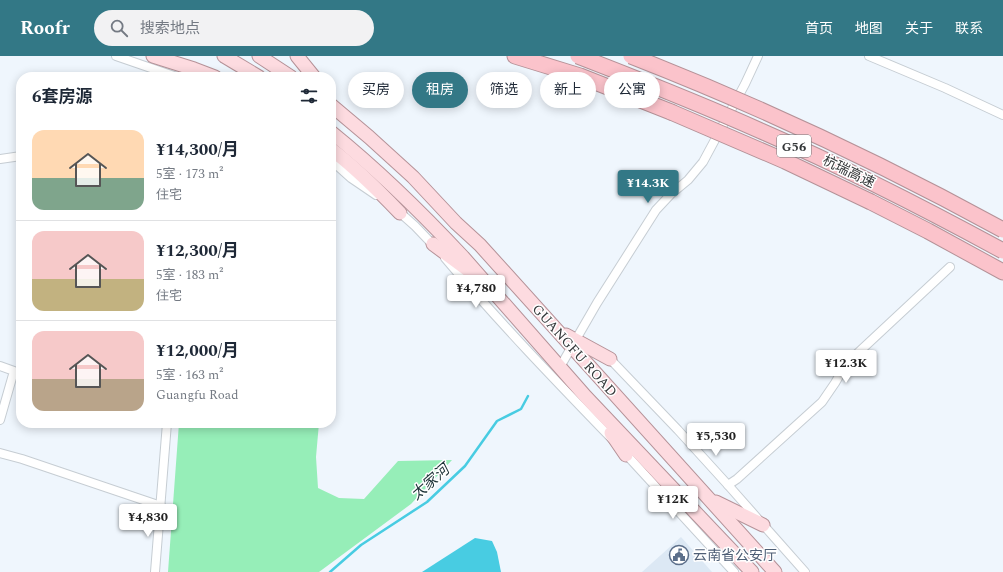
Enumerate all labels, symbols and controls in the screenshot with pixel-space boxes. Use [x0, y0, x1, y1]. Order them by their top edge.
search box [94, 10, 374, 46]
text: Roofr [20, 14, 70, 43]
icon: search [108, 17, 130, 39]
text: 搜索地点 [140, 17, 200, 40]
text: 首页 [805, 18, 833, 39]
text: 地图 [855, 18, 883, 39]
text: 关于 [905, 18, 933, 39]
text: 联系 [955, 18, 983, 39]
chip: 买房 [348, 72, 404, 108]
chip: 租房 [412, 72, 468, 108]
chip: 筛选 [476, 72, 532, 108]
chip: 新上 [540, 72, 596, 108]
chip: 公寓 [604, 72, 660, 108]
text: 6套房源 [32, 84, 93, 110]
icon: filters [298, 85, 320, 107]
road number: G56 [777, 135, 811, 157]
text: ¥14,300/月 [156, 137, 239, 163]
icon: home [64, 146, 112, 194]
street label: 杭瑞高速 [819, 150, 879, 193]
text: 5室 · 173 m² [156, 164, 223, 184]
pin: ¥14.3K [615, 170, 681, 204]
text: ¥14.3K [627, 173, 669, 193]
text: 住宅 [156, 185, 182, 205]
text: ¥12,300/月 [156, 238, 239, 264]
icon: home [64, 247, 112, 295]
text: 5室 · 183 m² [156, 265, 223, 285]
pin: ¥4,780 [443, 275, 509, 309]
text: ¥4,780 [456, 278, 496, 298]
text: 住宅 [156, 286, 182, 306]
street label: GUANGFU ROAD [527, 299, 622, 401]
text: ¥12,000/月 [156, 338, 239, 364]
icon: home [64, 347, 112, 395]
pin: ¥12.3K [813, 350, 879, 384]
text: ¥12.3K [825, 353, 867, 373]
text: 5室 · 163 m² [156, 365, 223, 385]
text: Guangfu Road [156, 385, 238, 405]
pin: ¥5,530 [683, 423, 749, 457]
text: ¥5,530 [696, 426, 736, 446]
water label: 太家河 [406, 457, 457, 506]
pin: ¥12K [649, 486, 697, 520]
text: ¥12K [657, 489, 689, 509]
pin: ¥4,830 [115, 504, 181, 538]
text: ¥4,830 [128, 507, 168, 527]
public building icon: 云南省公安厅 [668, 544, 690, 566]
place label: 云南省公安厅 [693, 545, 777, 566]

